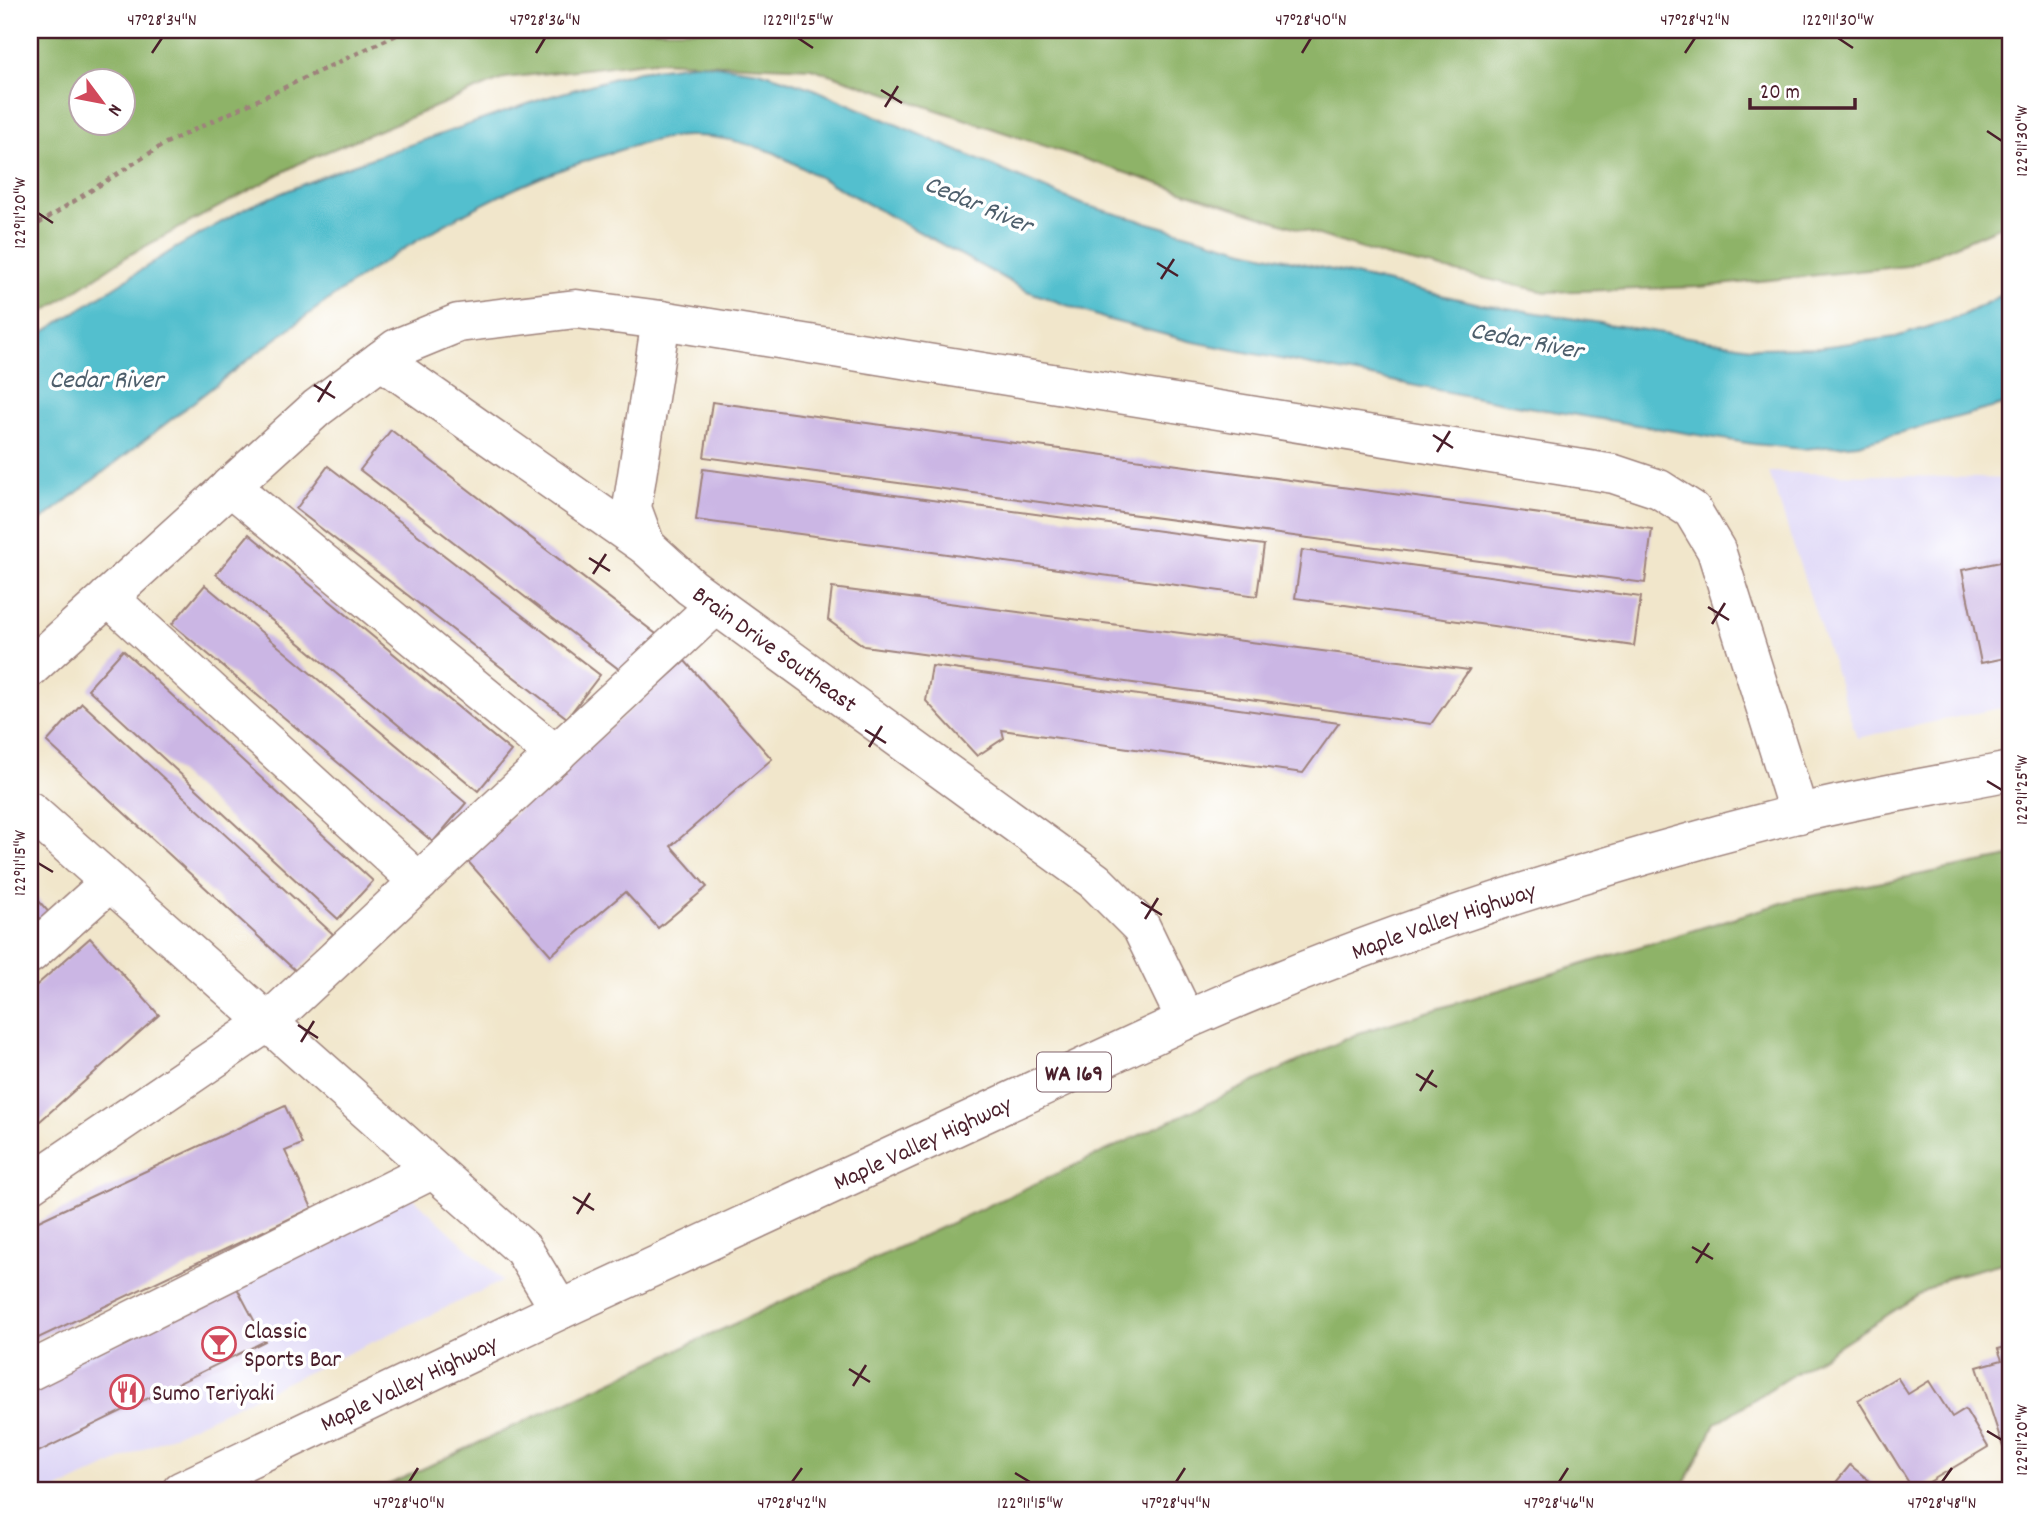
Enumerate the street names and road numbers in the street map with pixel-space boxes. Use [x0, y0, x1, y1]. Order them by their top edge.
street label: Brain Drive Southeast [684, 579, 863, 723]
street label: Maple Valley Highway [1347, 875, 1542, 971]
road number: WA 169 [1037, 1052, 1111, 1092]
street label: Maple Valley Highway [829, 1088, 1019, 1201]
street label: Maple Valley Highway [315, 1328, 505, 1442]

